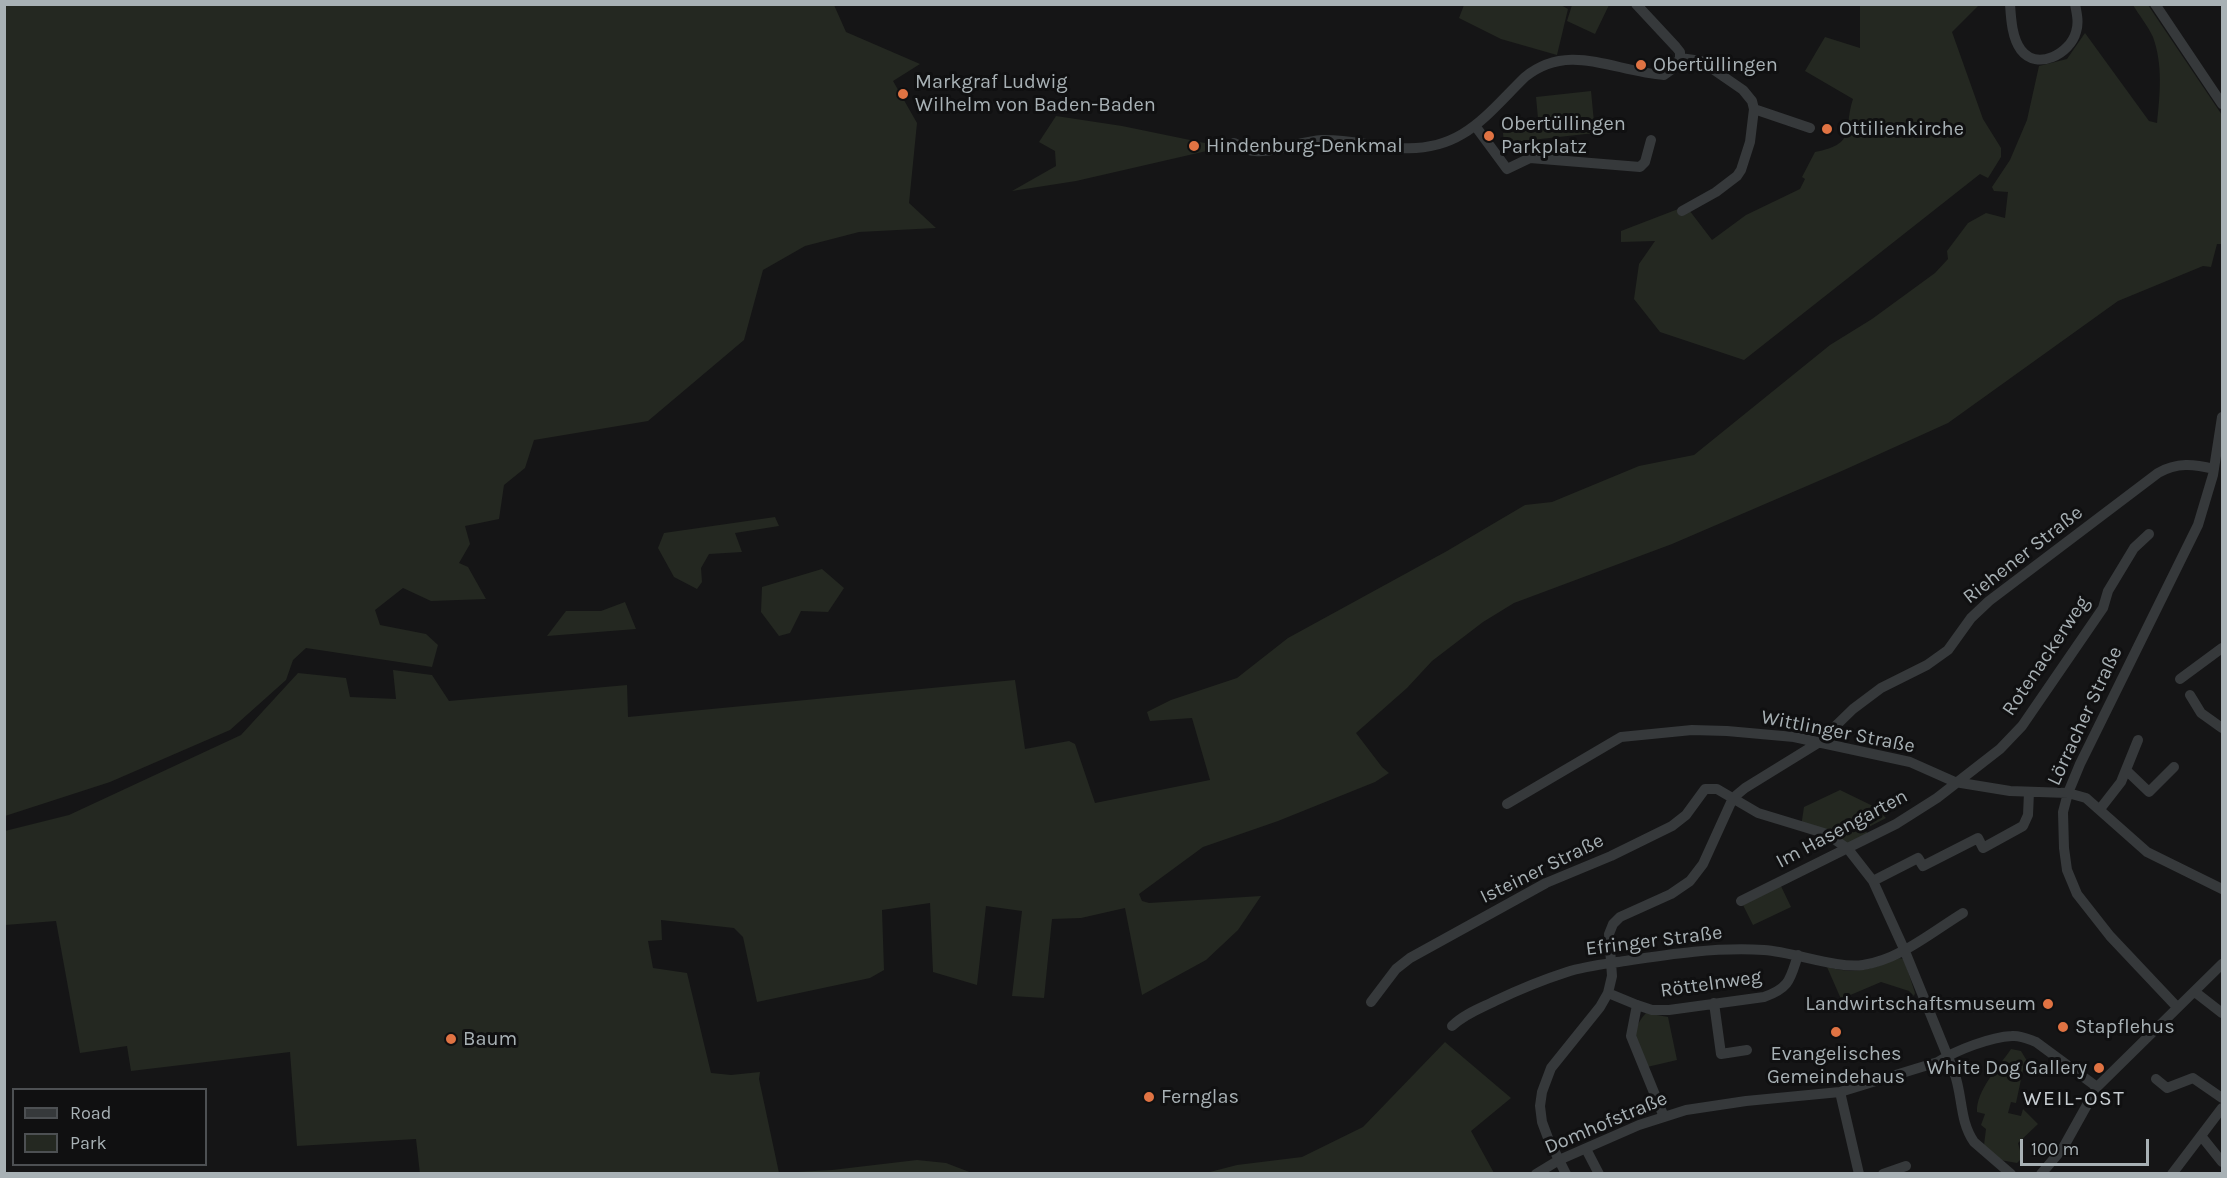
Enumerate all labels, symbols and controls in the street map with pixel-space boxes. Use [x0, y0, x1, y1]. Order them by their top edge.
place label: Obertüllingen [1653, 53, 1778, 77]
marker: Obertüllingen [1634, 58, 1648, 72]
place label: Markgraf Ludwig Wilhelm von Baden-Baden [915, 70, 1156, 117]
marker: Markgraf Ludwig Wilhelm von Baden-Baden [896, 87, 910, 101]
place label: Obertüllingen Parkplatz [1501, 112, 1626, 159]
place label: Ottilienkirche [1839, 117, 1964, 141]
marker: Ottilienkirche [1820, 122, 1834, 136]
marker: Obertüllingen Parkplatz [1482, 129, 1496, 143]
place label: Hindenburg-Denkmal [1206, 134, 1403, 158]
marker: Hindenburg-Denkmal [1187, 139, 1201, 153]
street label: Riehener Straße [1958, 501, 2088, 609]
street label: Rotenackerweg [1997, 592, 2095, 720]
street label: Lörracher Straße [2042, 643, 2128, 789]
street label: Wittlinger Straße [1759, 705, 1917, 759]
street label: Im Hasengarten [1772, 784, 1912, 874]
street label: Isteiner Straße [1476, 829, 1608, 909]
street label: Efringer Straße [1584, 921, 1724, 961]
street label: Röttelnweg [1659, 965, 1763, 1003]
place label: Landwirtschaftsmuseum [1805, 992, 2036, 1016]
marker: Landwirtschaftsmuseum [2041, 997, 2055, 1011]
place label: Stapflehus [2075, 1015, 2175, 1039]
marker: Stapflehus [2056, 1020, 2070, 1034]
marker: Evangelisches Gemeindehaus [1829, 1025, 1843, 1039]
place label: Baum [463, 1027, 517, 1051]
marker: Baum [444, 1032, 458, 1046]
place label: Evangelisches Gemeindehaus [1767, 1042, 1905, 1089]
place label: White Dog Gallery [1926, 1056, 2087, 1080]
marker: White Dog Gallery [2092, 1061, 2106, 1075]
place label: Fernglas [1161, 1085, 1239, 1109]
street label: Domhofstraße [1541, 1086, 1671, 1160]
district label: WEIL-OST [2023, 1086, 2125, 1112]
legend [12, 1088, 207, 1166]
marker: Fernglas [1142, 1090, 1156, 1104]
text: Road [70, 1102, 111, 1124]
scale bar [2023, 1127, 2152, 1165]
text: Park [70, 1132, 107, 1154]
text: 100 m [2031, 1138, 2079, 1160]

